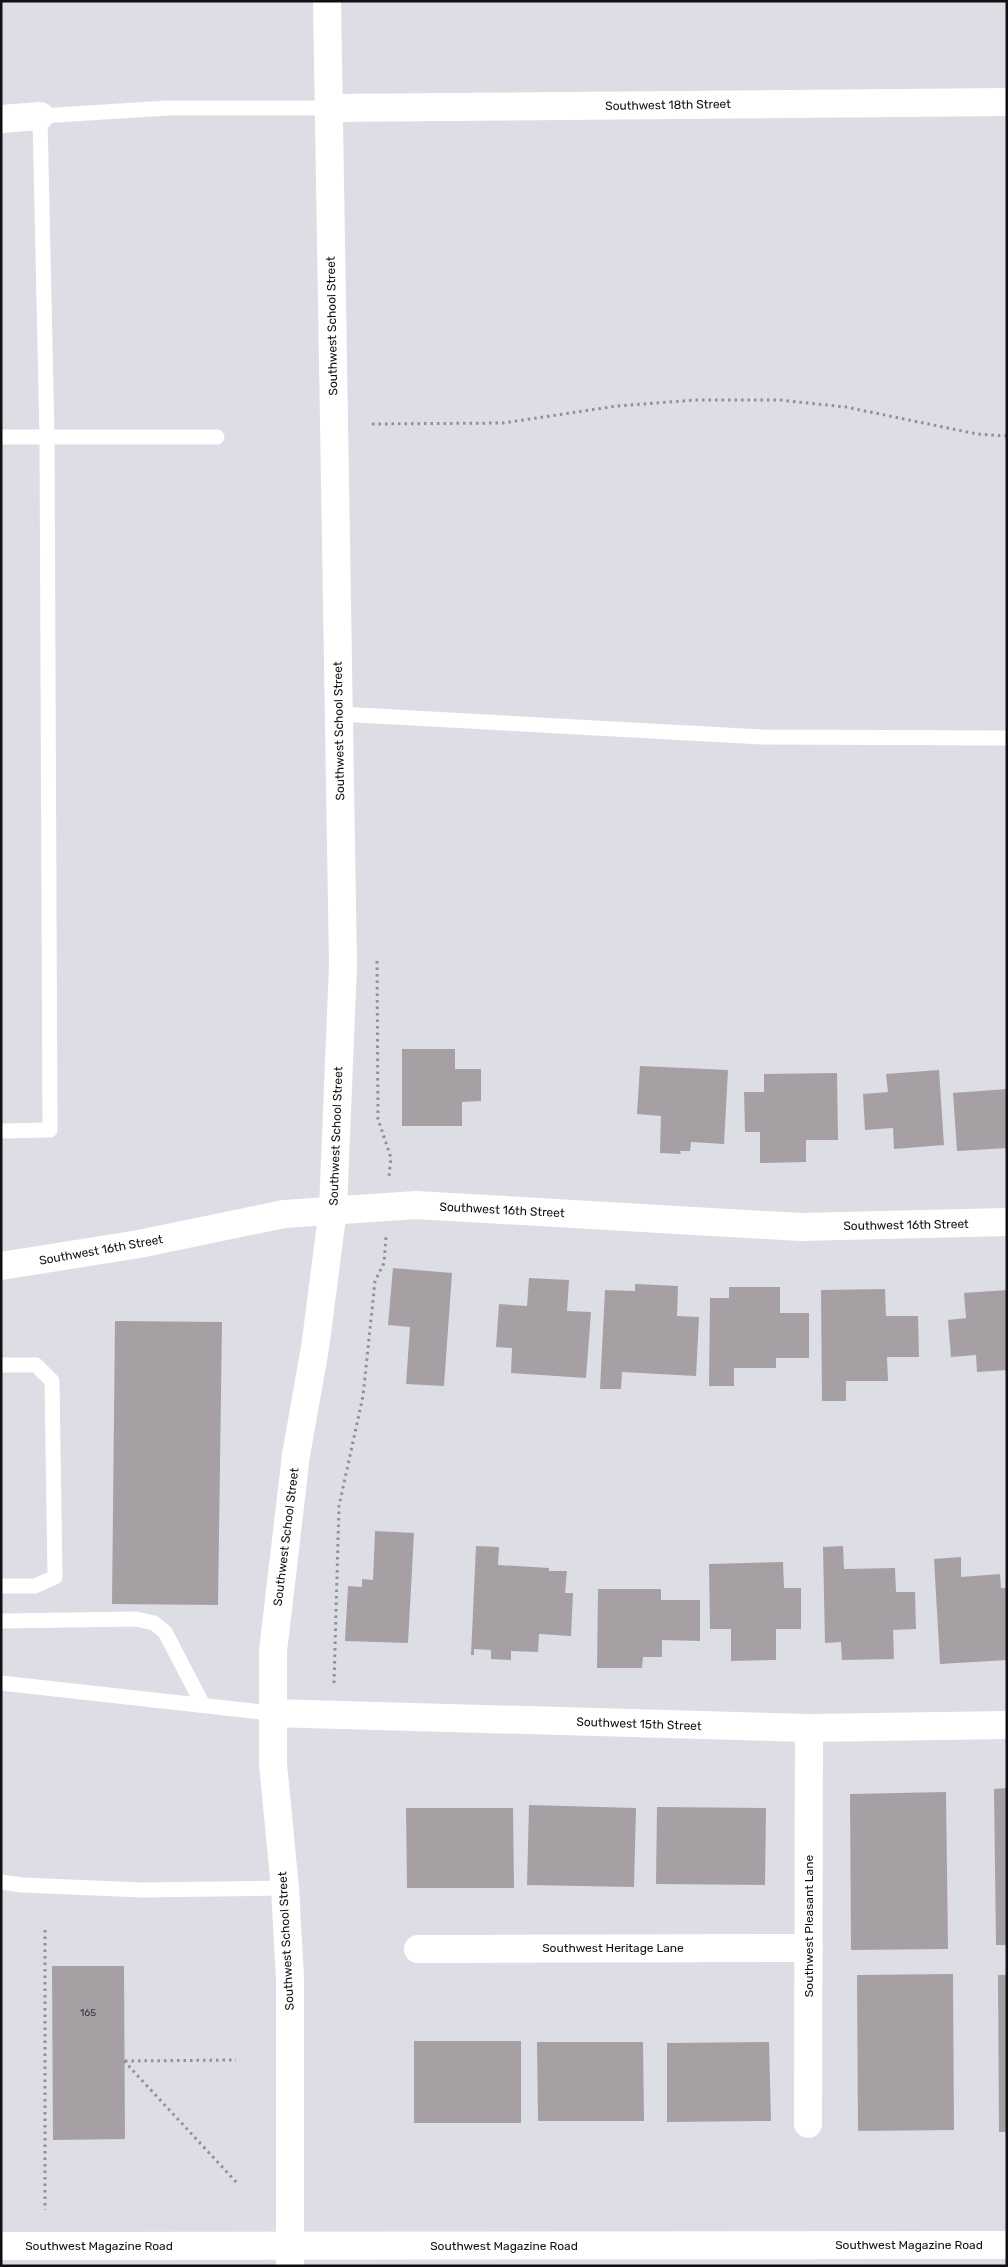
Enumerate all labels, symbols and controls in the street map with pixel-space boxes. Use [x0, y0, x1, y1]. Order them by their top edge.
street label: Southwest 18th Street [605, 97, 731, 113]
street label: Southwest School Street [324, 256, 340, 396]
street label: Southwest School Street [331, 661, 347, 801]
street label: Southwest School Street [327, 1066, 345, 1206]
street label: Southwest 16th Street [439, 1200, 565, 1220]
street label: Southwest 16th Street [843, 1217, 969, 1233]
street label: Southwest 16th Street [38, 1232, 164, 1268]
street label: Southwest School Street [271, 1467, 301, 1607]
street label: Southwest 15th Street [576, 1715, 702, 1733]
street label: Southwest Pleasant Lane [802, 1855, 816, 1997]
street label: Southwest School Street [275, 1871, 297, 2011]
street label: Southwest Heritage Lane [542, 1941, 684, 1955]
house number: 165 [80, 2007, 96, 2019]
street label: Southwest Magazine Road [835, 2238, 983, 2252]
street label: Southwest Magazine Road [25, 2239, 173, 2253]
street label: Southwest Magazine Road [430, 2239, 578, 2253]

